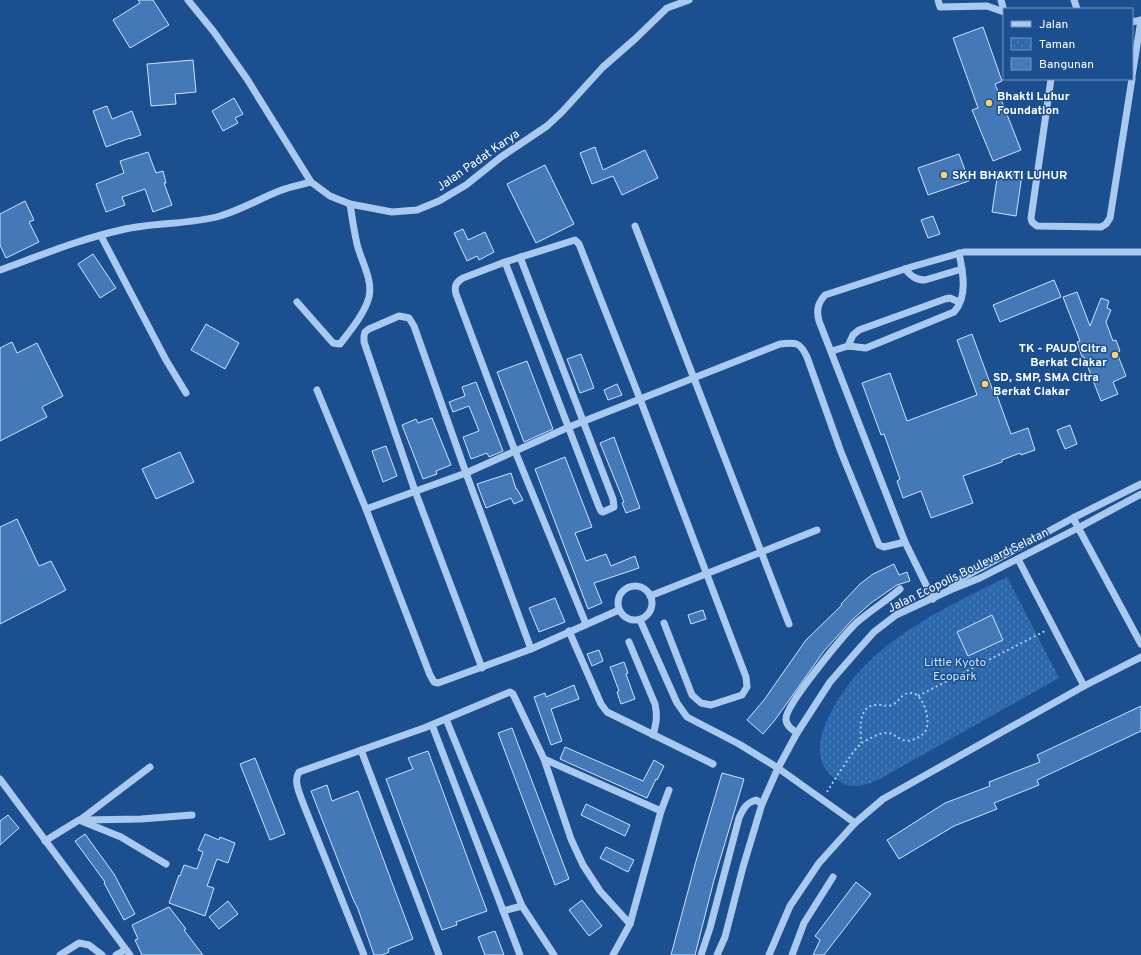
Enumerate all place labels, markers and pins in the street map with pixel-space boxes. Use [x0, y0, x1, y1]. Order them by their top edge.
place label: Bhakti Luhur Foundation [997, 89, 1070, 119]
marker: Bhakti Luhur Foundation [984, 98, 994, 108]
place label: SKH BHAKTI LUHUR [952, 168, 1067, 184]
marker: SKH BHAKTI LUHUR [939, 170, 949, 180]
place label: TK - PAUD Citra Berkat Ciakar [1019, 341, 1107, 371]
marker: TK - PAUD Citra Berkat Ciakar [1110, 350, 1120, 360]
place label: SD, SMP, SMA Citra Berkat Ciakar [993, 370, 1099, 400]
marker: SD, SMP, SMA Citra Berkat Ciakar [980, 379, 990, 389]

